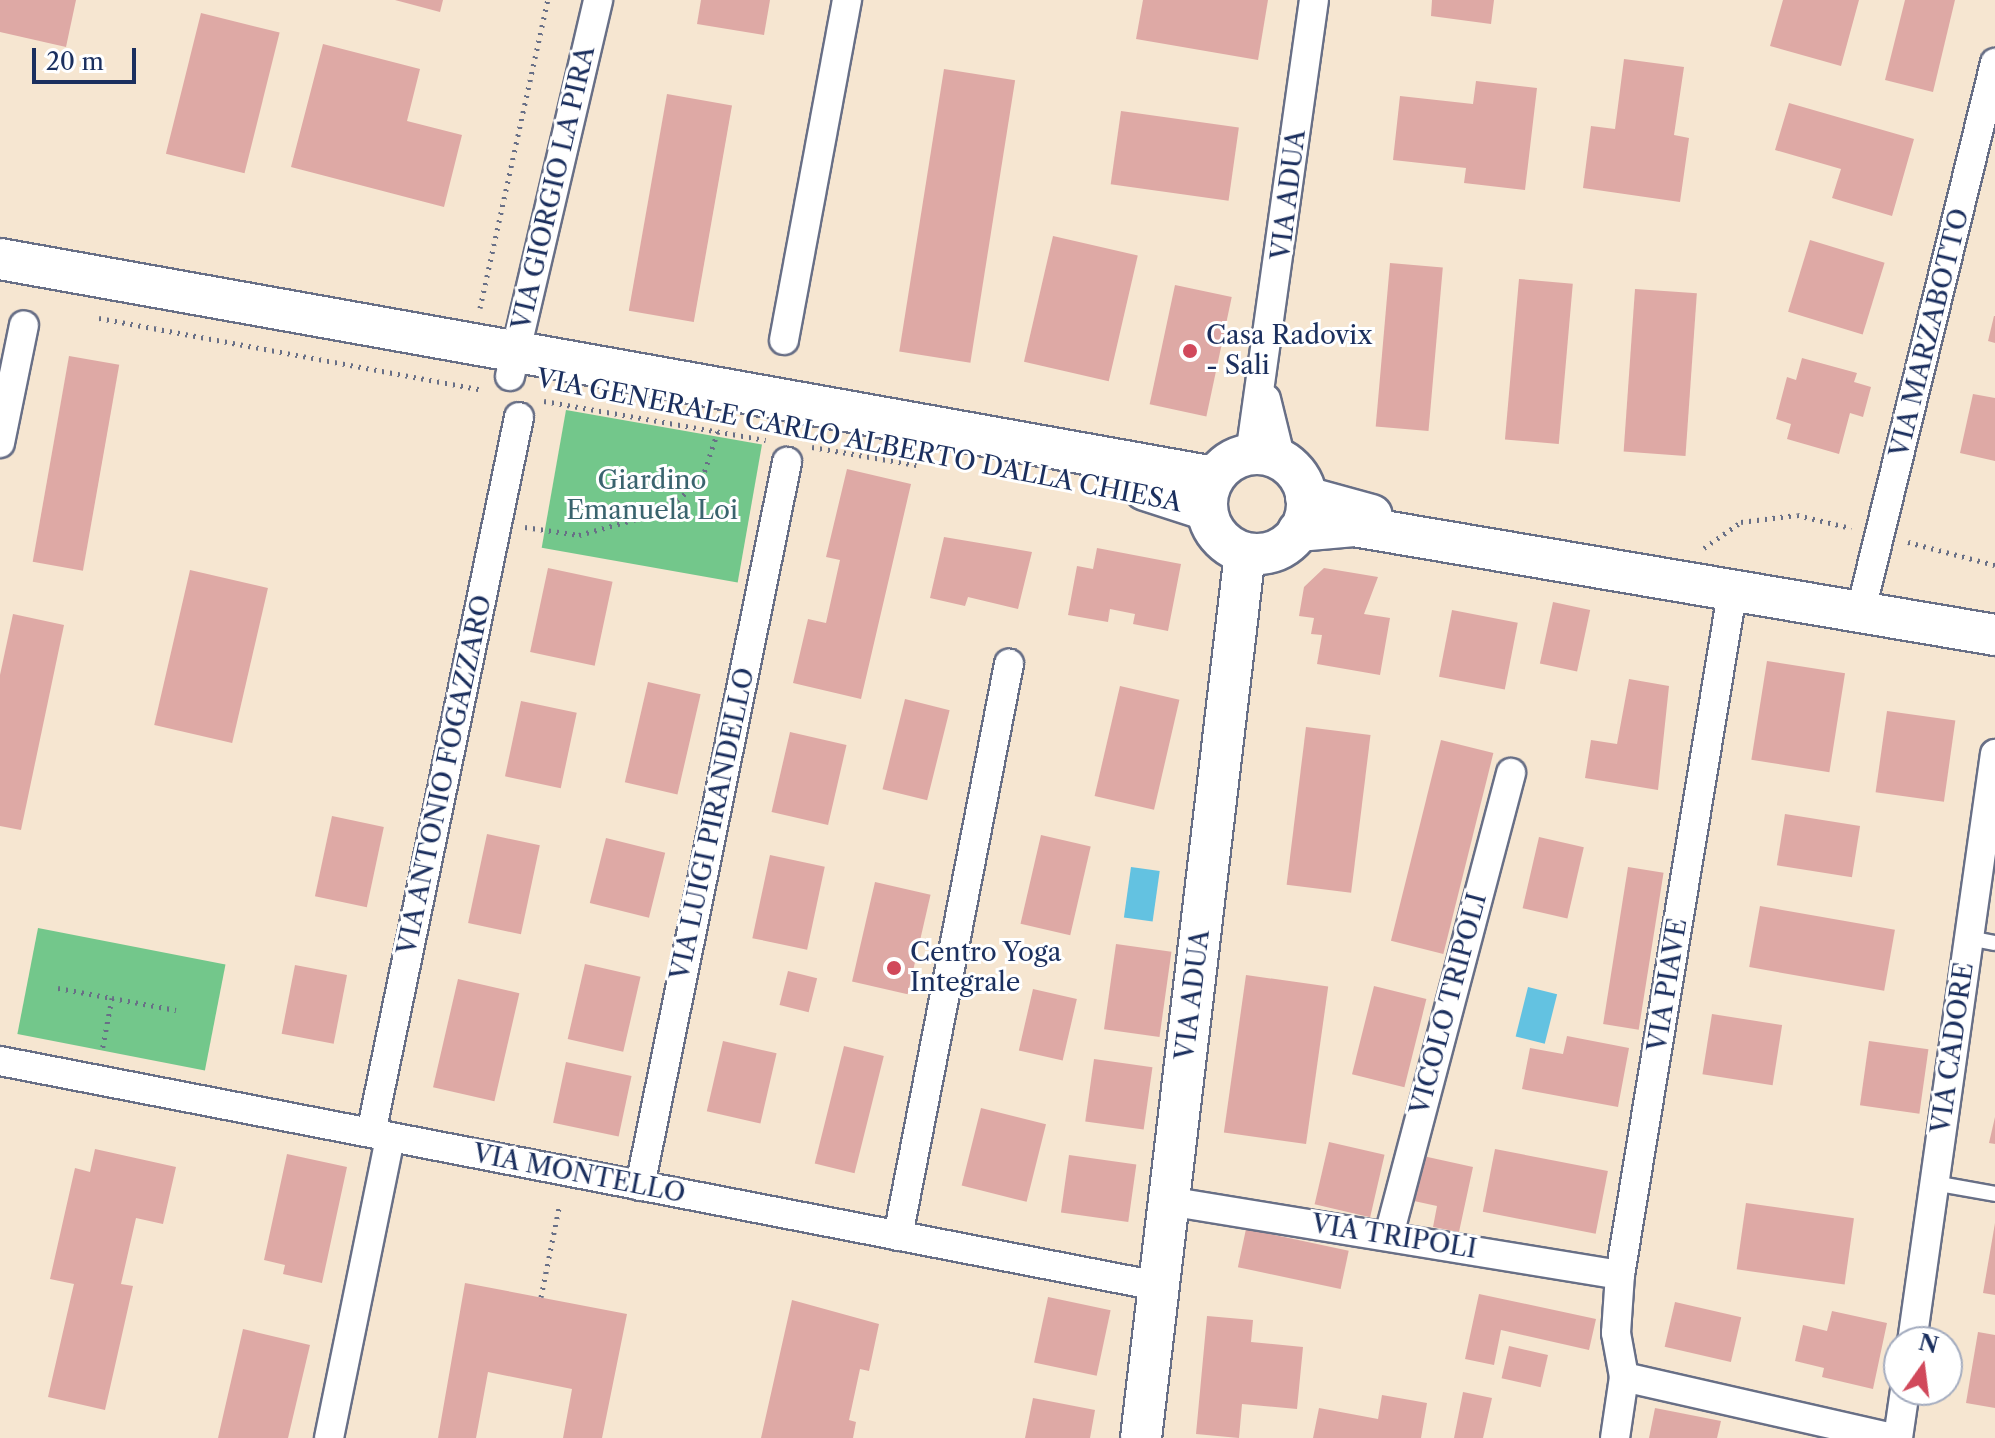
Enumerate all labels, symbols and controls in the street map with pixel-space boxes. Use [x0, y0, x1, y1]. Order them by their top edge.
scale bar [36, 32, 140, 82]
street label: VIA GIORGIO LA PIRA [506, 42, 602, 334]
text: 20 m [46, 47, 104, 76]
street label: VIA ADUA [1265, 127, 1313, 263]
street label: VIA MARZABOTTO [1884, 205, 1976, 461]
place label: Casa Radovix - Sali [1206, 320, 1373, 382]
marker: Casa Radovix - Sali [1181, 342, 1199, 360]
street label: VIA GENERALE CARLO ALBERTO DALLA CHIESA [532, 363, 1186, 519]
park label: Giardino Emanuela Loi [566, 465, 738, 526]
street label: VIA ANTONIO FOGAZZARO [391, 591, 499, 959]
street label: VIA LUIGI PIRANDELLO [665, 664, 761, 984]
street label: VICOLO TRIPOLI [1404, 889, 1494, 1119]
street label: VIA PIAVE [1642, 916, 1694, 1054]
street label: VIA ADUA [1169, 927, 1217, 1063]
place label: Centro Yoga Integrale [910, 937, 1062, 998]
marker: Centro Yoga Integrale [885, 959, 903, 977]
street label: VIA CADORE [1925, 960, 1981, 1136]
street label: VIA MONTELLO [470, 1138, 688, 1210]
street label: VIA TRIPOLI [1308, 1208, 1480, 1266]
north arrow [1883, 1326, 1963, 1406]
text: N [1916, 1329, 1941, 1360]

